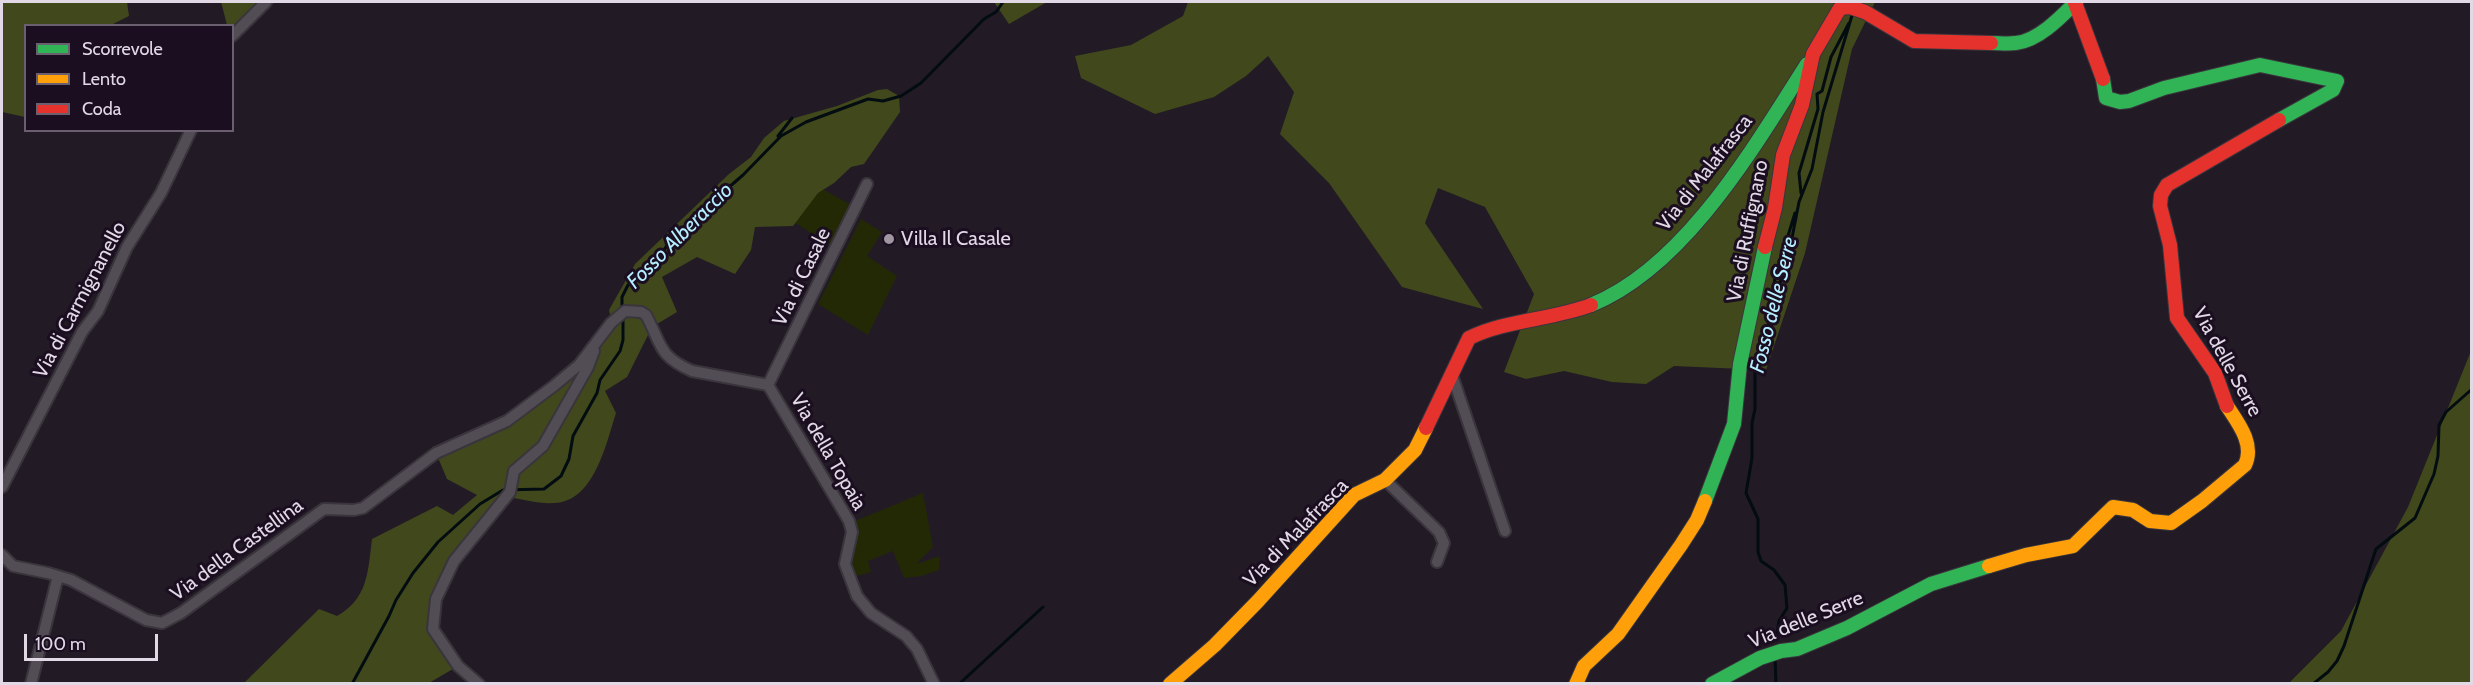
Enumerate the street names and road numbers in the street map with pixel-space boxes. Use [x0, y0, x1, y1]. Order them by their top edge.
street label: Via di Malafrasca [1652, 110, 1758, 236]
street label: Via di Ruffignano [1722, 158, 1774, 304]
street label: Via di Carmignanello [29, 218, 131, 382]
street label: Via di Casale [768, 224, 836, 330]
street label: Via delle Serre [2187, 303, 2267, 421]
street label: Via della Topaia [785, 389, 871, 515]
street label: Via di Malafrasca [1239, 474, 1353, 592]
street label: Via della Castellina [166, 494, 308, 606]
street label: Via delle Serre [1745, 586, 1867, 654]

